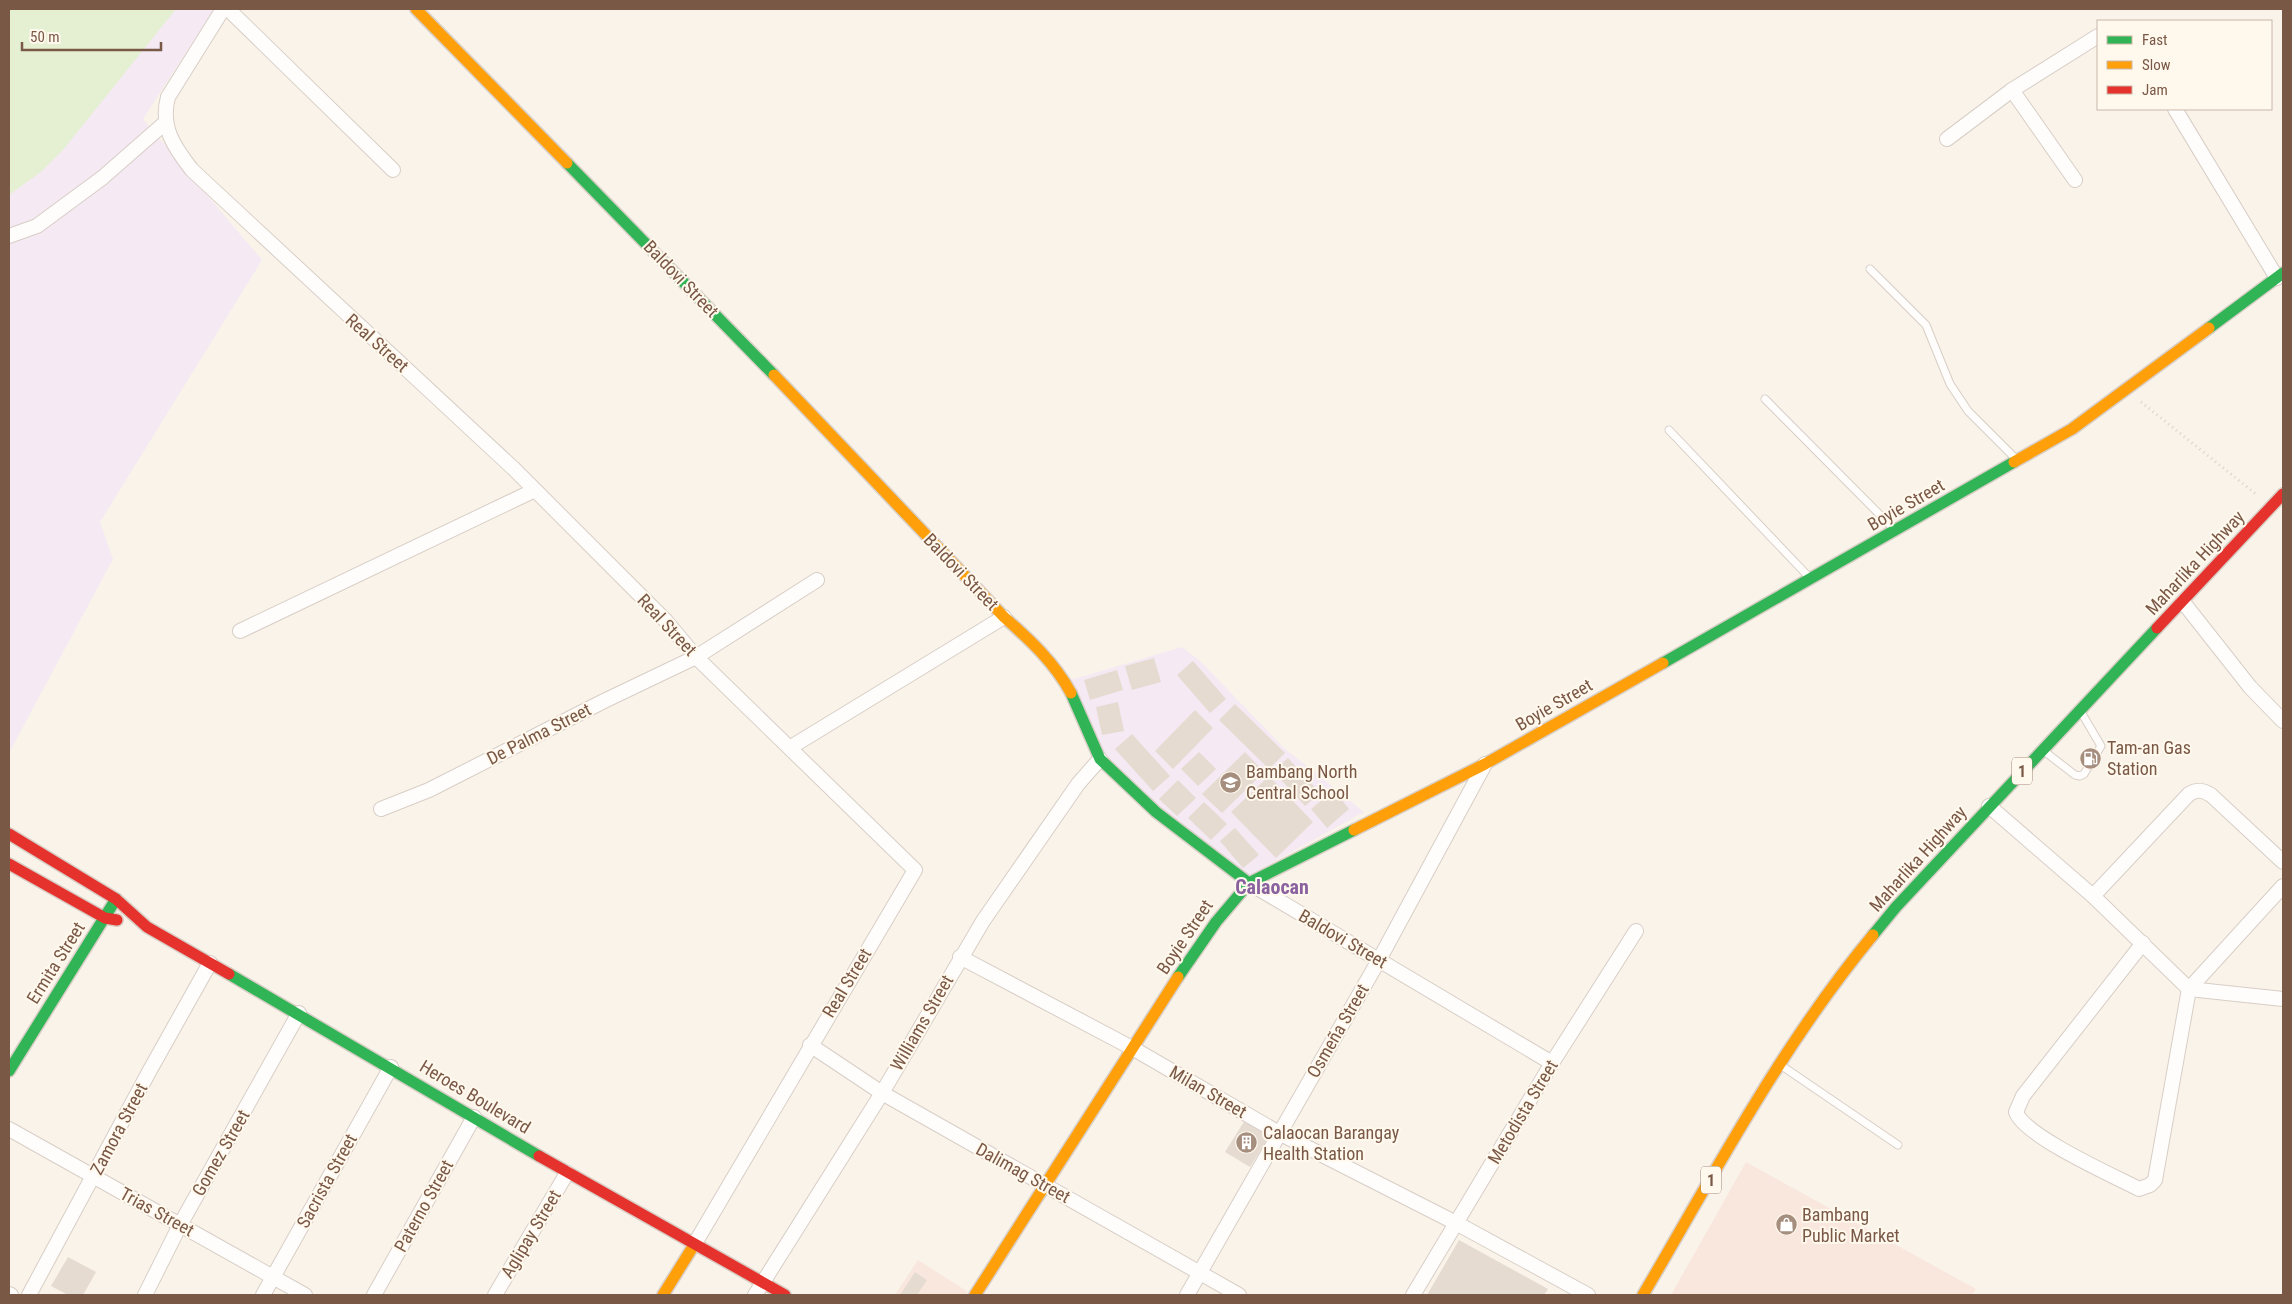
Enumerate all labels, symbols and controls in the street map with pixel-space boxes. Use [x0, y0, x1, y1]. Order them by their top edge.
scale bar [22, 20, 161, 52]
legend [2097, 20, 2272, 110]
text: 50 m [30, 28, 60, 46]
text: Fast [2142, 31, 2167, 49]
text: Slow [2142, 56, 2171, 74]
text: Jam [2142, 81, 2168, 99]
street label: Baldovi Street [640, 236, 723, 321]
street label: Real Street [342, 309, 413, 376]
street label: Boyie Street [1864, 474, 1948, 535]
street label: Maharlika Highway [2141, 506, 2249, 619]
street label: Baldovi Street [920, 529, 1003, 614]
street label: Real Street [633, 589, 701, 660]
street label: Boyie Street [1512, 674, 1596, 735]
street label: De Palma Street [483, 698, 594, 769]
place label: Tam-an Gas Station [2107, 737, 2191, 779]
fuel station icon: Tam-an Gas Station [2079, 746, 2103, 770]
road number: 1 [2012, 758, 2032, 784]
place label: Bambang North Central School [1246, 761, 1357, 803]
school or university icon: Bambang North Central School [1218, 770, 1242, 794]
street label: Maharlika Highway [1865, 801, 1971, 916]
district label: Calaocan [1235, 875, 1309, 899]
street label: Boyie Street [1152, 896, 1217, 978]
street label: Baldovi Street [1295, 905, 1391, 972]
street label: Ermita Street [22, 918, 89, 1007]
street label: Real Street [818, 944, 875, 1021]
street label: Williams Street [886, 971, 957, 1074]
street label: Osmeña Street [1302, 980, 1373, 1081]
street label: Heroes Boulevard [416, 1055, 534, 1138]
street label: Metodista Street [1483, 1056, 1562, 1168]
street label: Milan Street [1166, 1061, 1251, 1122]
street label: Zamora Street [86, 1079, 151, 1178]
street label: Gomez Street [188, 1106, 254, 1200]
place label: Calaocan Barangay Health Station [1263, 1122, 1400, 1164]
street label: Sacrista Street [292, 1130, 361, 1231]
building icon: Calaocan Barangay Health Station [1235, 1131, 1259, 1155]
street label: Dalimag Street [972, 1138, 1074, 1207]
street label: Paterno Street [390, 1156, 457, 1255]
road number: 1 [1701, 1166, 1721, 1194]
street label: Trias Street [117, 1183, 198, 1240]
street label: Aglipay Street [496, 1186, 565, 1281]
place label: Bambang Public Market [1802, 1204, 1900, 1246]
shop icon: Bambang Public Market [1774, 1213, 1798, 1237]

